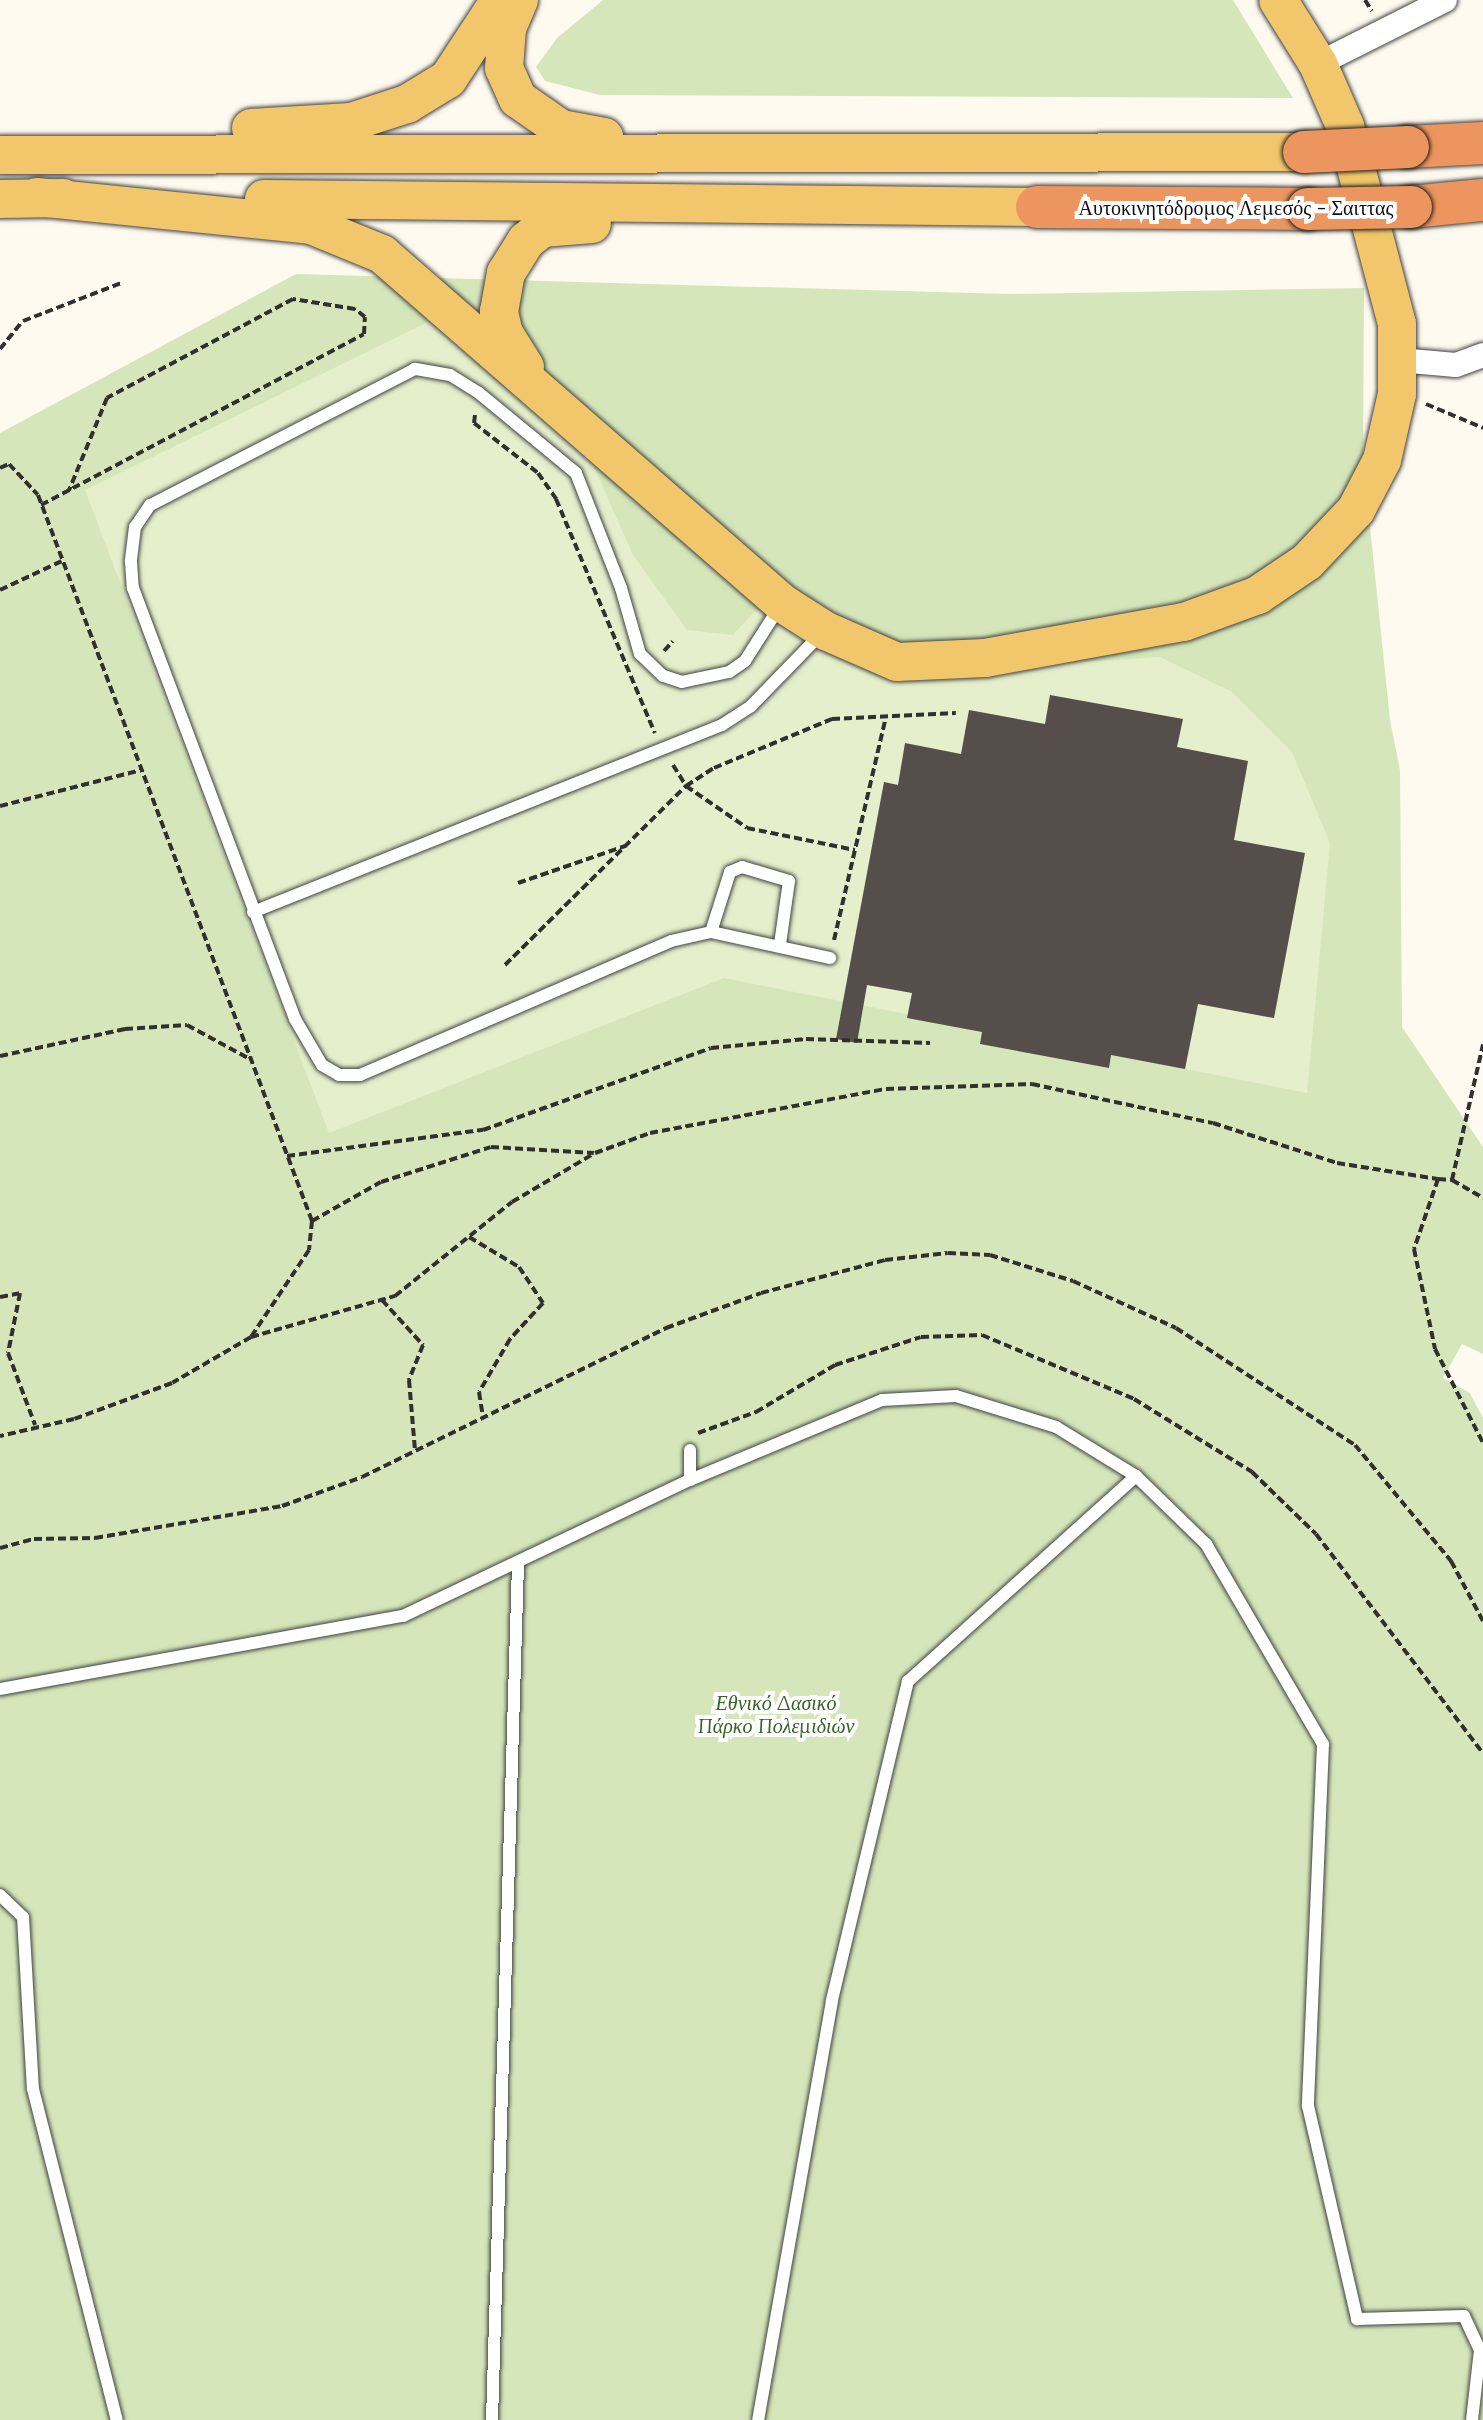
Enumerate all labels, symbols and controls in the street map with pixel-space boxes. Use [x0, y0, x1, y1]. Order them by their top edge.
street label: Αυτοκινητόδρομος Λεμεσός - Σαιττας [1079, 195, 1393, 219]
park label: Εθνικό Δασικό Πάρκο Πολεμιδιών [698, 1691, 854, 1738]

